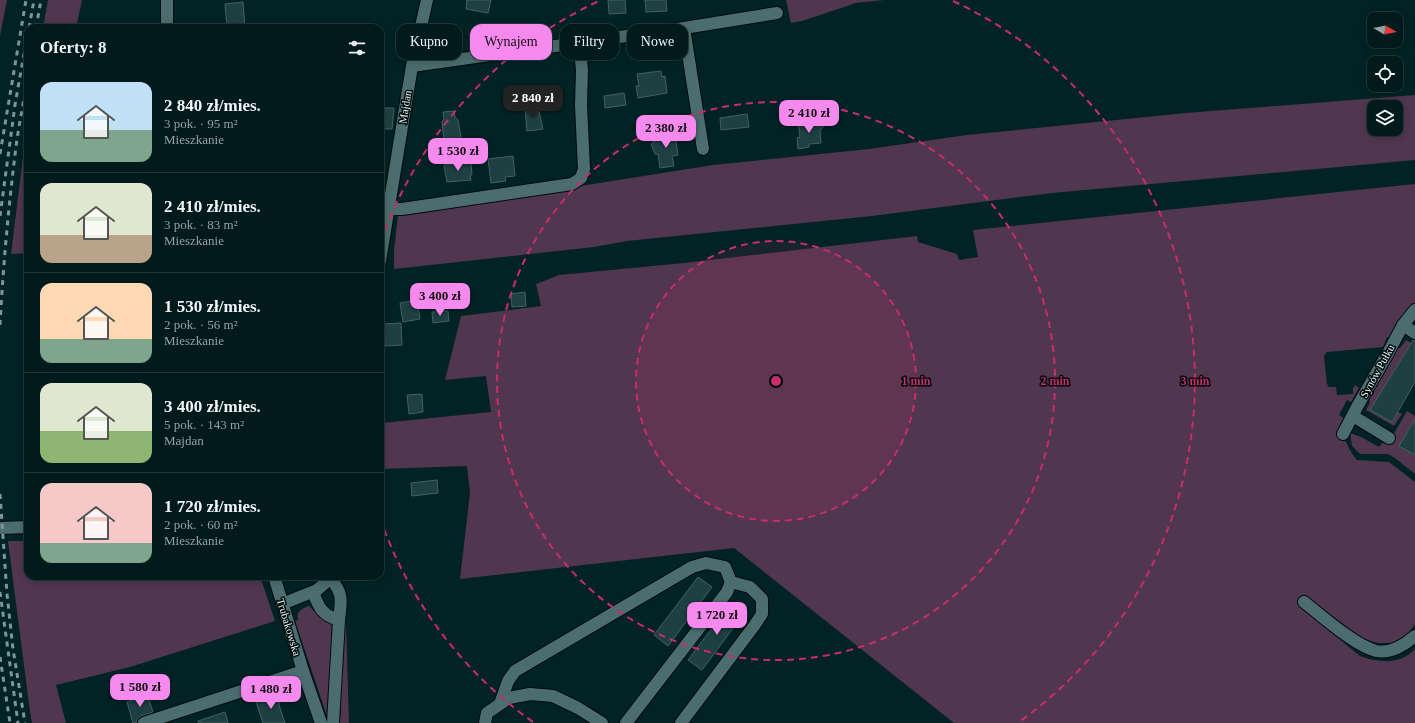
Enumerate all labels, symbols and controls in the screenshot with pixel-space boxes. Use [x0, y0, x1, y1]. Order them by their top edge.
north arrow [1367, 12, 1403, 48]
map controls [1367, 12, 1403, 136]
chip: Kupno [396, 24, 462, 60]
chip: Wynajem [470, 24, 552, 60]
chip: Filtry [560, 24, 619, 60]
chip: Nowe [627, 24, 688, 60]
icon: filters [346, 37, 368, 59]
text: Oferty: 8 [40, 38, 107, 57]
button: locate [1367, 56, 1403, 92]
pin: 2 840 zł [492, 85, 574, 119]
street label: Majdan [396, 89, 414, 125]
text: 2 840 zł [512, 90, 554, 105]
text: 2 840 zł/mies. [164, 96, 261, 115]
icon: home [72, 98, 120, 146]
pin: 2 410 zł [768, 100, 850, 134]
button: layers [1367, 100, 1403, 136]
text: 2 410 zł [788, 105, 830, 120]
pin: 2 380 zł [625, 115, 707, 149]
text: 3 pok. · 95 m² [164, 116, 238, 131]
text: 2 380 zł [645, 120, 687, 135]
text: Mieszkanie [164, 132, 224, 147]
pin: 1 530 zł [417, 138, 499, 172]
text: 1 530 zł [437, 143, 479, 158]
text: 2 410 zł/mies. [164, 197, 261, 216]
icon: home [72, 199, 120, 247]
text: 3 pok. · 83 m² [164, 217, 238, 232]
text: Mieszkanie [164, 233, 224, 248]
pin: 3 400 zł [399, 283, 481, 317]
text: 3 400 zł [419, 288, 461, 303]
text: 1 530 zł/mies. [164, 297, 261, 316]
icon: home [72, 299, 120, 347]
text: 2 pok. · 56 m² [164, 317, 238, 332]
text: Mieszkanie [164, 333, 224, 348]
street label: Synów Pułku [1357, 342, 1397, 400]
centre of rings [769, 374, 783, 388]
text: 1 min [901, 374, 931, 388]
text: 2 min [1040, 374, 1070, 388]
text: 3 min [1180, 374, 1210, 388]
text: 3 400 zł/mies. [164, 397, 261, 416]
icon: home [72, 399, 120, 447]
text: 5 pok. · 143 m² [164, 417, 244, 432]
text: Majdan [164, 433, 204, 448]
text: 1 720 zł/mies. [164, 497, 261, 516]
icon: home [72, 499, 120, 547]
text: 2 pok. · 60 m² [164, 517, 238, 532]
text: Mieszkanie [164, 533, 224, 548]
street label: Trubakowska [275, 597, 303, 657]
pin: 1 720 zł [676, 602, 758, 636]
text: 1 720 zł [696, 607, 738, 622]
pin: 1 580 zł [99, 674, 181, 708]
pin: 1 480 zł [230, 676, 312, 710]
text: 1 580 zł [119, 679, 161, 694]
text: 1 480 zł [250, 681, 292, 696]

